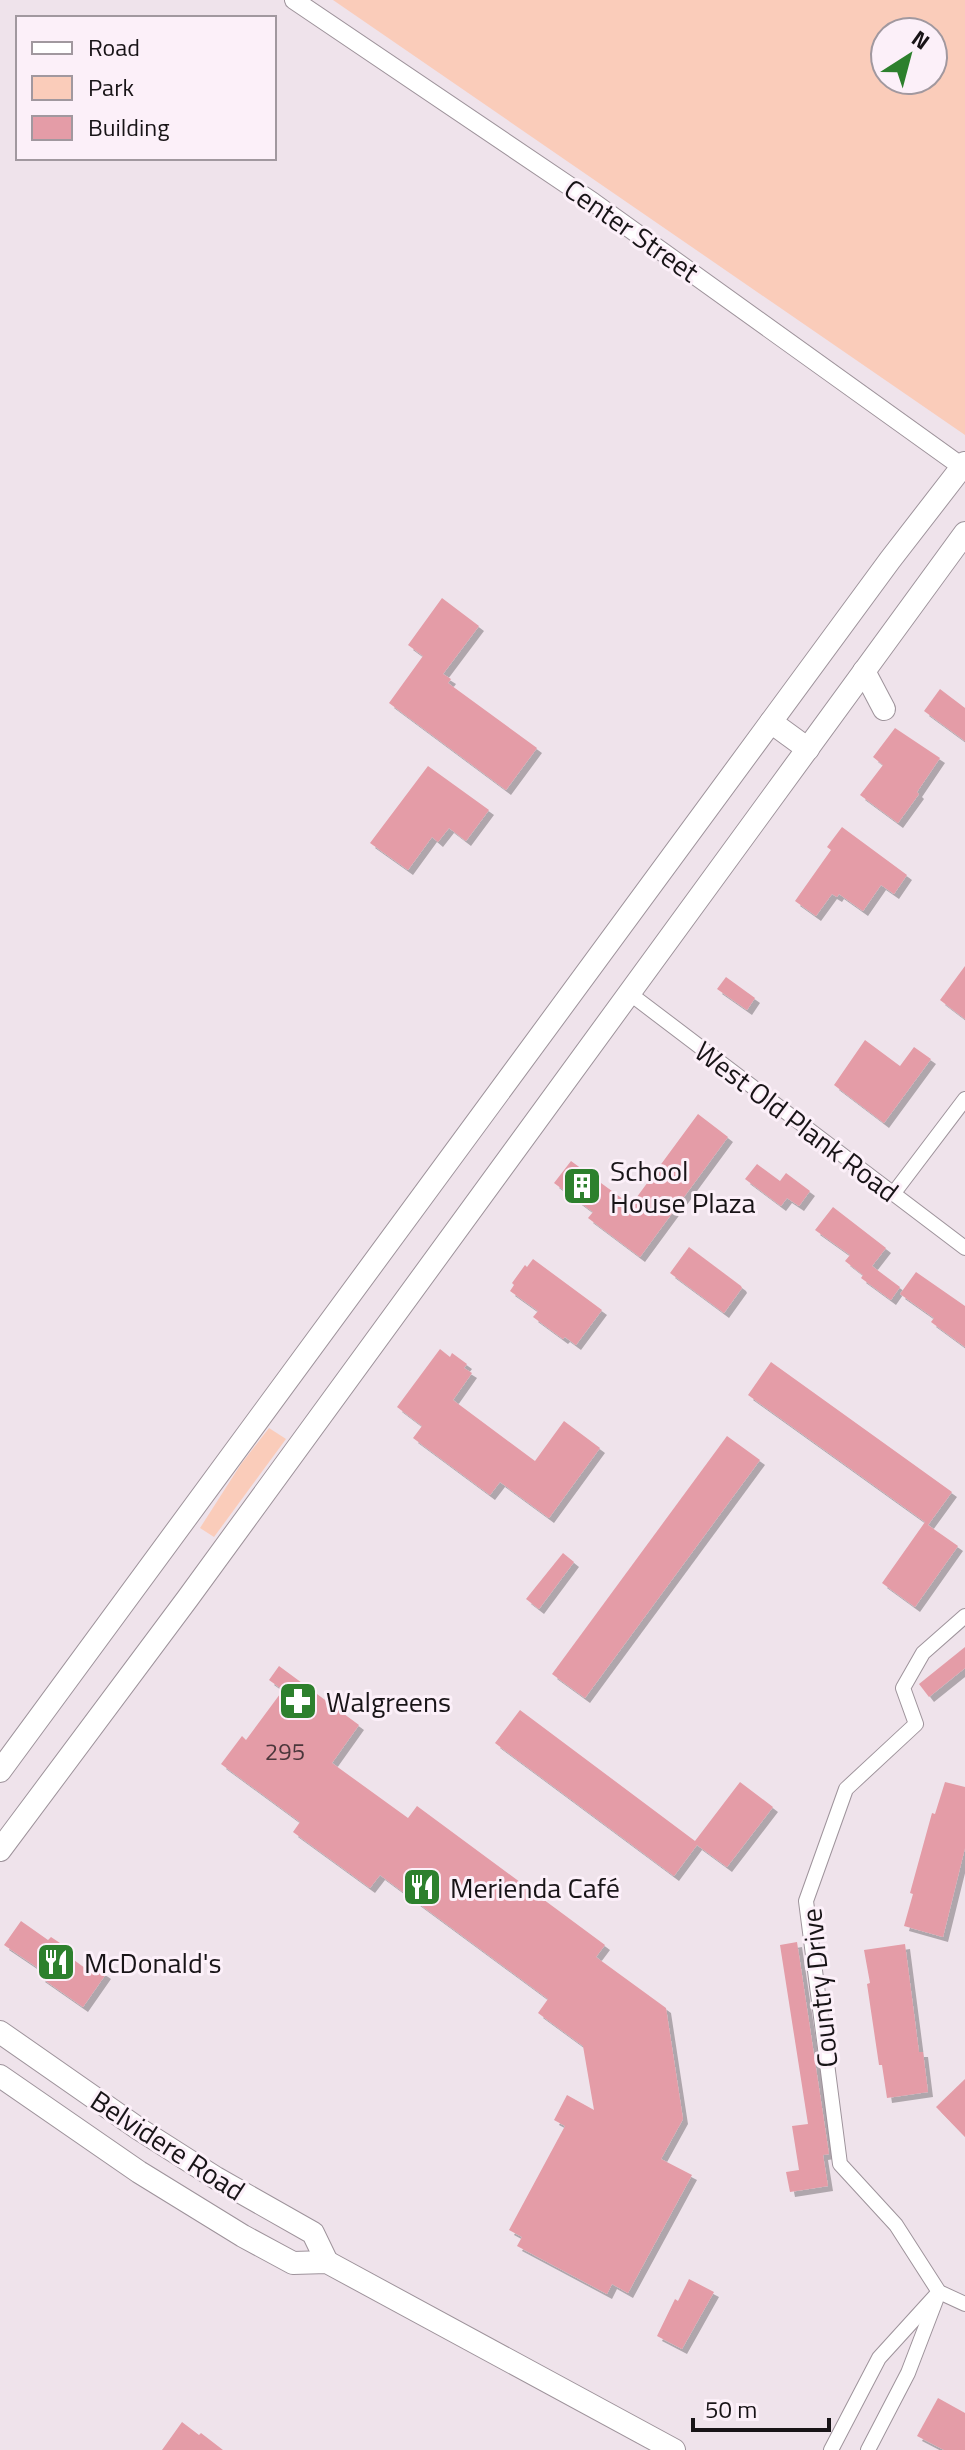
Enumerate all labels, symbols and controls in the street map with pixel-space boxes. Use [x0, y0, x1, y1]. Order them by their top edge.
legend [16, 16, 276, 160]
north arrow [869, 16, 949, 96]
text: N [905, 22, 937, 58]
text: Road [88, 29, 140, 65]
text: Park [88, 69, 134, 105]
text: Building [88, 109, 170, 145]
street label: Center Street [556, 168, 708, 292]
street label: West Old Plank Road [686, 1030, 908, 1212]
place label: School House Plaza [610, 1149, 756, 1224]
building icon: School House Plaza [561, 1165, 603, 1207]
pharmacy icon: Walgreens [277, 1680, 319, 1722]
place label: Walgreens [326, 1680, 451, 1723]
house number: 295 [265, 1733, 305, 1769]
restaurant icon: Merienda Café [401, 1866, 443, 1908]
place label: Merienda Café [450, 1866, 620, 1909]
street label: Country Drive [789, 1906, 849, 2070]
restaurant icon: McDonald's [35, 1941, 77, 1983]
place label: McDonald's [84, 1941, 221, 1984]
street label: Belvidere Road [82, 2079, 254, 2211]
scale bar [693, 2382, 829, 2432]
text: 50 m [705, 2391, 757, 2427]

